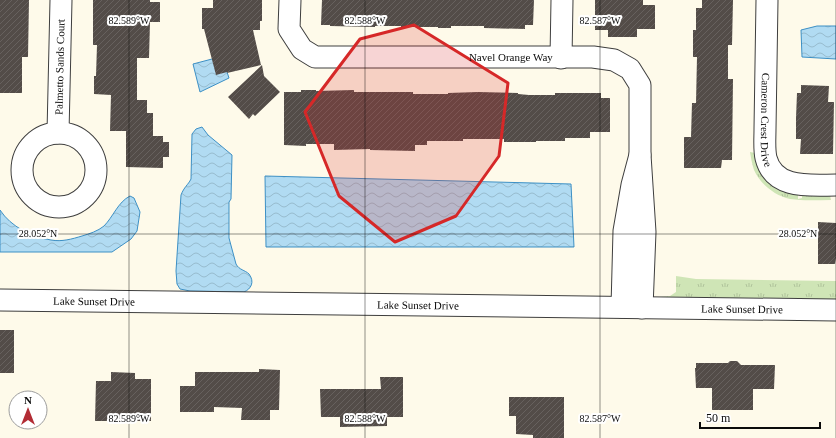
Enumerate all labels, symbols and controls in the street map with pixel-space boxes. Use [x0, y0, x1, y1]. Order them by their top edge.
text: 82.589°W [109, 15, 150, 26]
text: 82.588°W [345, 15, 386, 26]
text: 82.587°W [580, 15, 621, 26]
street label: Palmetto Sands Court [52, 19, 67, 115]
street label: Navel Orange Way [469, 51, 553, 63]
street label: Cameron Crest Drive [759, 73, 775, 169]
text: 28.052°N [19, 228, 57, 239]
text: 28.052°N [779, 228, 817, 239]
street label: Lake Sunset Drive [53, 295, 135, 308]
street label: Lake Sunset Drive [377, 299, 459, 311]
street label: Lake Sunset Drive [701, 302, 783, 315]
north arrow [8, 390, 48, 430]
text: N [24, 394, 32, 406]
scale bar [700, 404, 820, 430]
text: 50 m [706, 411, 731, 425]
text: 82.589°W [109, 413, 150, 424]
text: 82.588°W [345, 413, 386, 424]
text: 82.587°W [580, 413, 621, 424]

